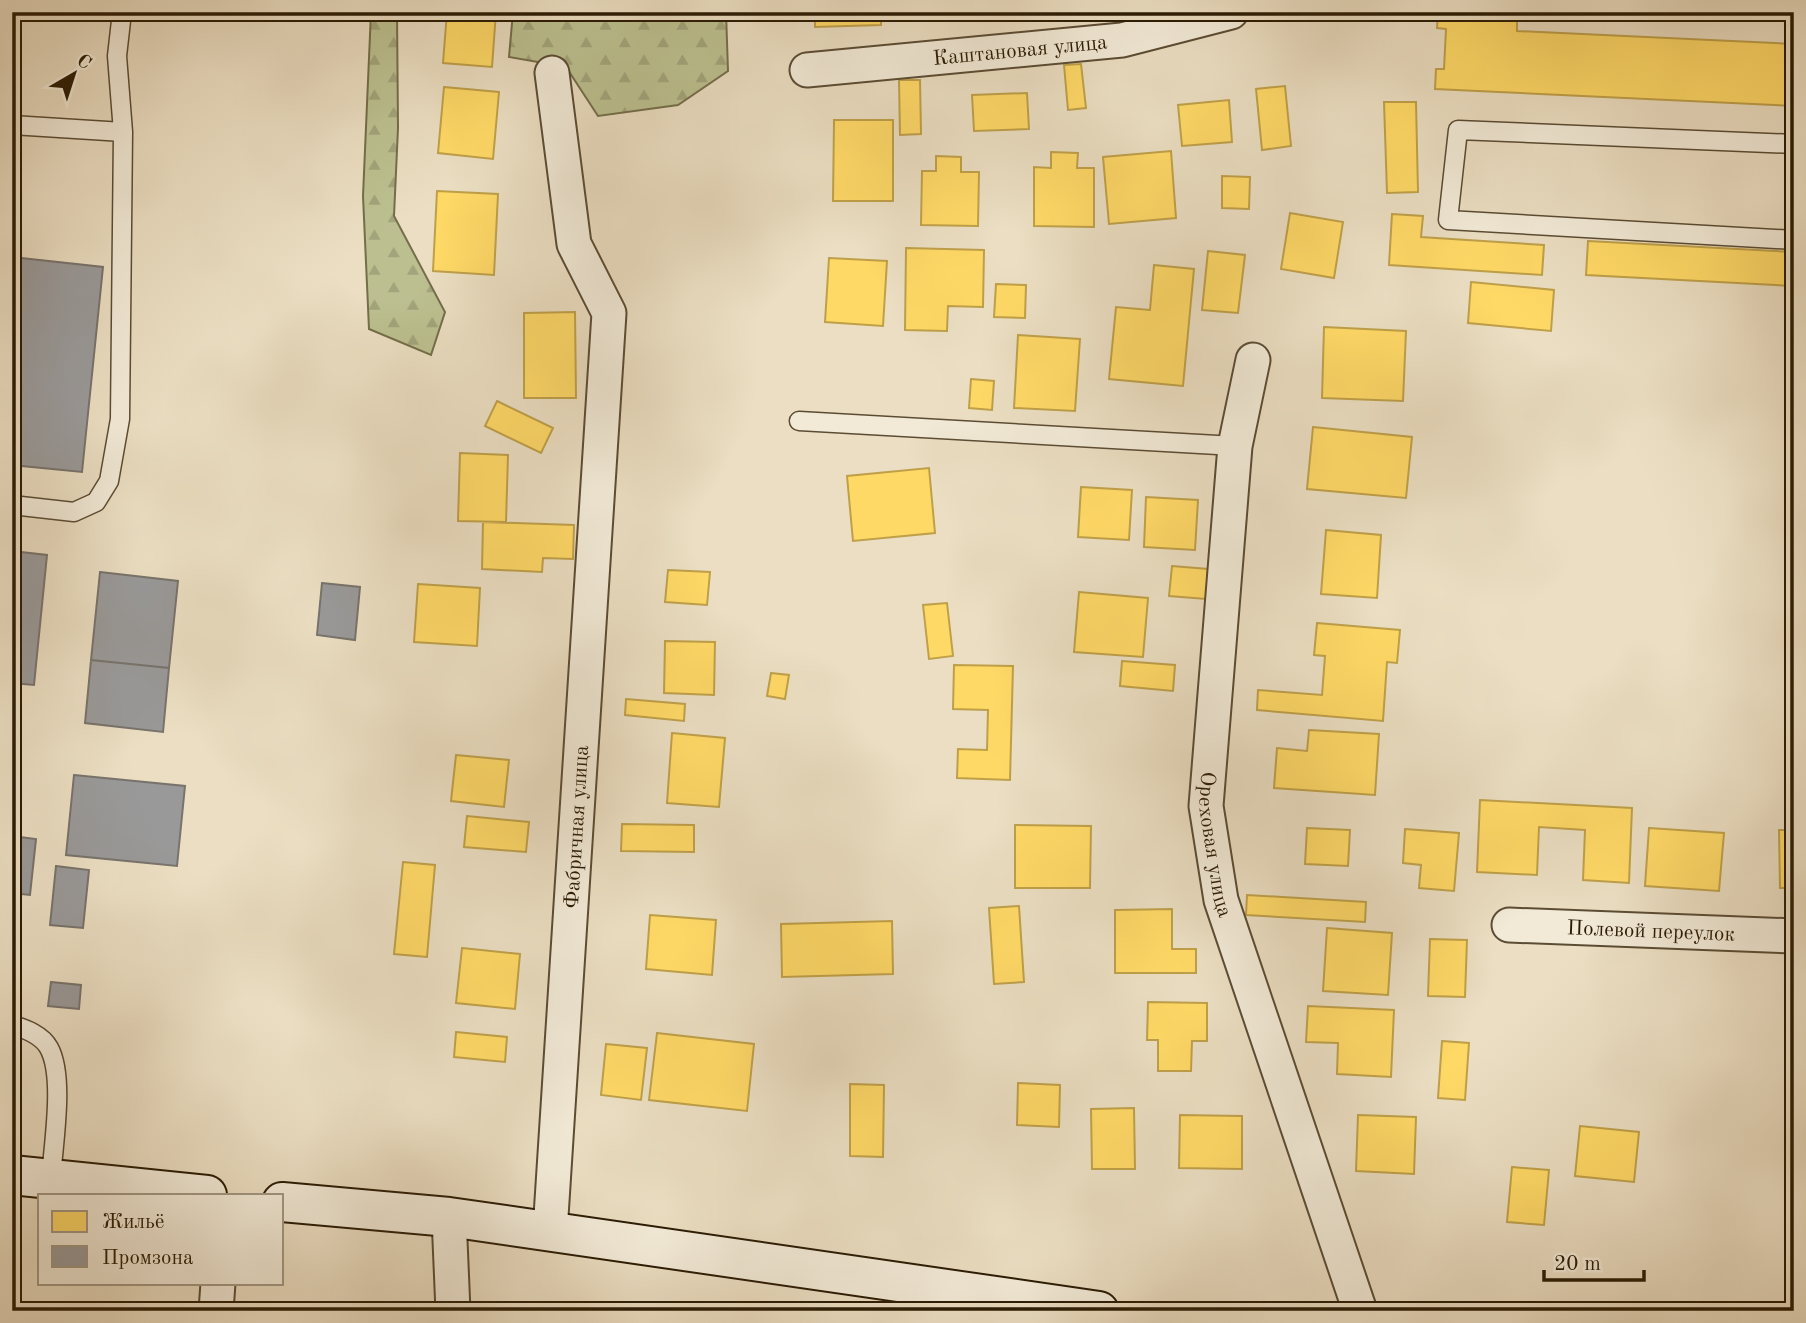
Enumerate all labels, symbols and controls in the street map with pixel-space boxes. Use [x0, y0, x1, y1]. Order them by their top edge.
street label: Каштановая улица [932, 32, 1108, 70]
north arrow [38, 38, 108, 108]
text: С [72, 51, 94, 74]
street label: Фабричная улица [562, 745, 593, 909]
street label: Ореховая улица [1194, 771, 1235, 920]
street label: Полевой переулок [1566, 918, 1736, 946]
legend [38, 1194, 284, 1284]
text: Жильё [102, 1212, 165, 1233]
scale bar [1544, 1239, 1643, 1283]
text: Промзона [102, 1248, 193, 1269]
text: 20 m [1554, 1254, 1601, 1275]

